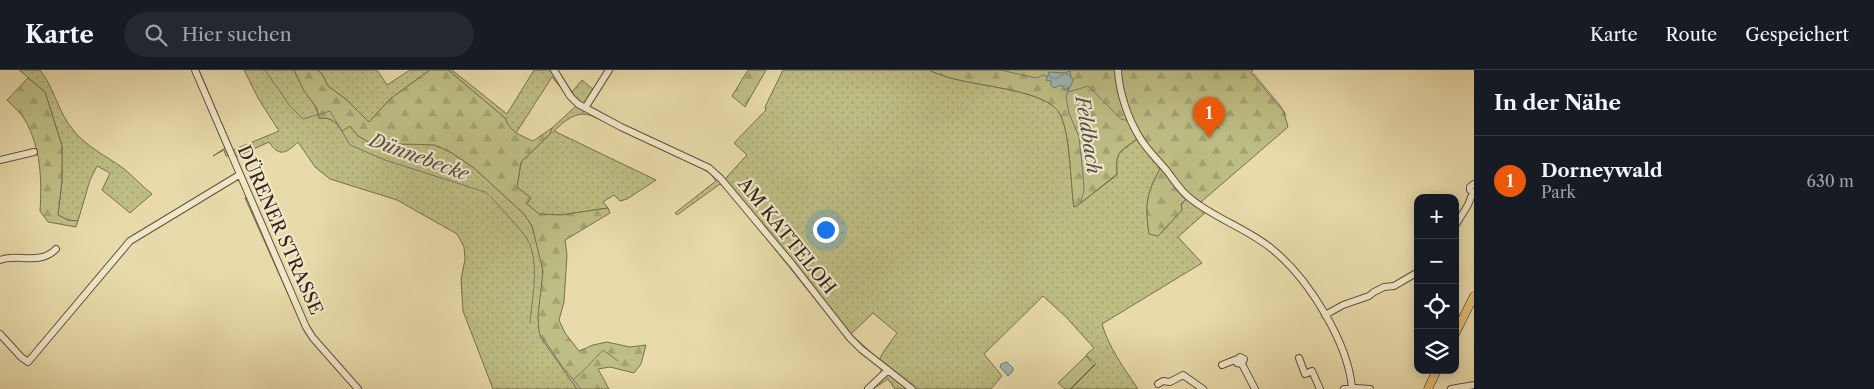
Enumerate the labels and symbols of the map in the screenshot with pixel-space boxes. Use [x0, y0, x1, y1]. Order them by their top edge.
water label: Feldbach [1070, 93, 1106, 176]
pin: 1 [1193, 97, 1225, 138]
water label: Dünnebecke [364, 128, 473, 186]
street label: DÜRENER STRASSE [233, 141, 328, 318]
street label: AM KATTELOH [733, 172, 841, 299]
your location [813, 217, 839, 243]

